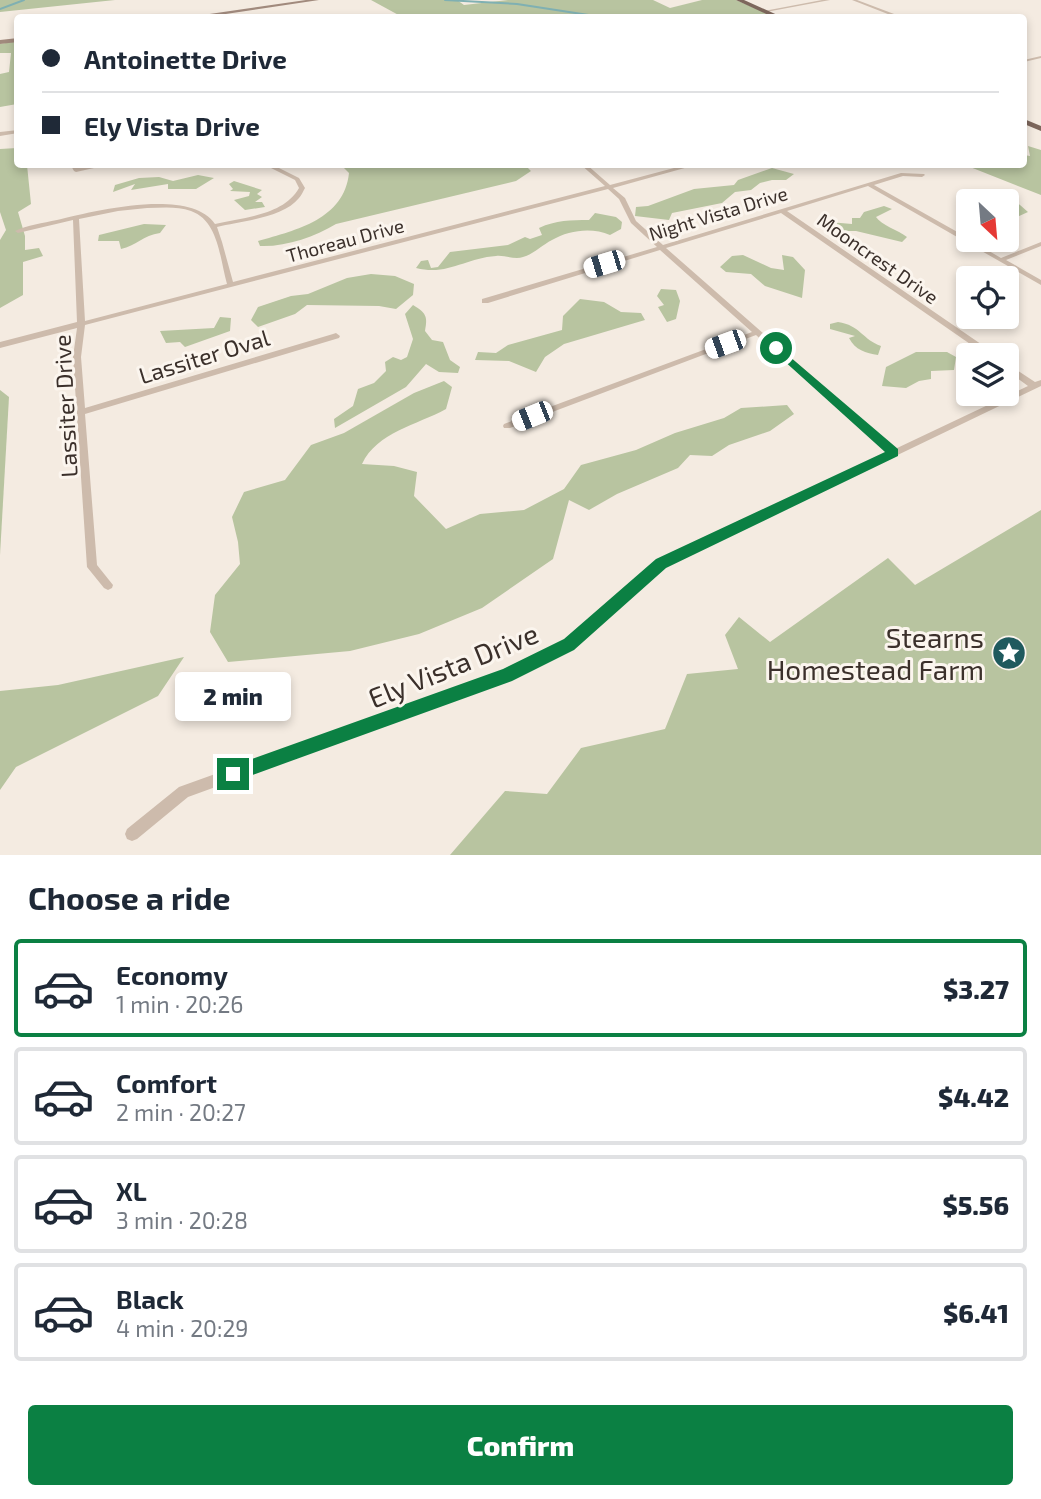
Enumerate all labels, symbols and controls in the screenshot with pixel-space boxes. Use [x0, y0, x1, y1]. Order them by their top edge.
text: Antoinette Drive [84, 43, 287, 74]
text: Ely Vista Drive [84, 110, 260, 141]
street label: Night Vista Drive [646, 181, 790, 245]
north arrow [956, 189, 1018, 252]
map controls [956, 189, 1019, 406]
street label: Mooncrest Drive [813, 208, 943, 308]
street label: Thoreau Drive [284, 213, 406, 267]
car [581, 248, 628, 280]
button: locate [956, 266, 1019, 329]
street label: Lassiter Oval [135, 323, 273, 389]
car [702, 327, 749, 361]
route start [760, 332, 792, 364]
street label: Lassiter Drive [47, 334, 83, 478]
button: layers [956, 343, 1019, 406]
car [509, 398, 556, 434]
street label: Ely Vista Drive [363, 615, 543, 715]
place label: Stearns Homestead Farm [767, 620, 984, 686]
place icon: Stearns Homestead Farm [990, 634, 1028, 672]
callout: 2 min [175, 672, 291, 722]
text: 2 min [203, 682, 263, 710]
route end [217, 758, 249, 790]
text: Choose a ride [28, 878, 231, 916]
icon: car [32, 957, 95, 1020]
text: Economy [116, 959, 228, 990]
text: $3.27 [943, 973, 1009, 1004]
text: 1 min · 20:26 [116, 990, 244, 1018]
icon: car [32, 1065, 95, 1128]
text: Comfort [116, 1067, 217, 1098]
text: $4.42 [938, 1081, 1009, 1112]
text: 2 min · 20:27 [116, 1098, 246, 1126]
icon: car [32, 1173, 95, 1236]
text: XL [116, 1175, 147, 1206]
text: $5.56 [942, 1189, 1009, 1220]
text: 3 min · 20:28 [116, 1206, 248, 1234]
icon: car [32, 1281, 95, 1344]
text: Black [116, 1283, 184, 1314]
text: $6.41 [943, 1297, 1009, 1328]
text: 4 min · 20:29 [116, 1314, 248, 1342]
button: Confirm [28, 1405, 1013, 1485]

